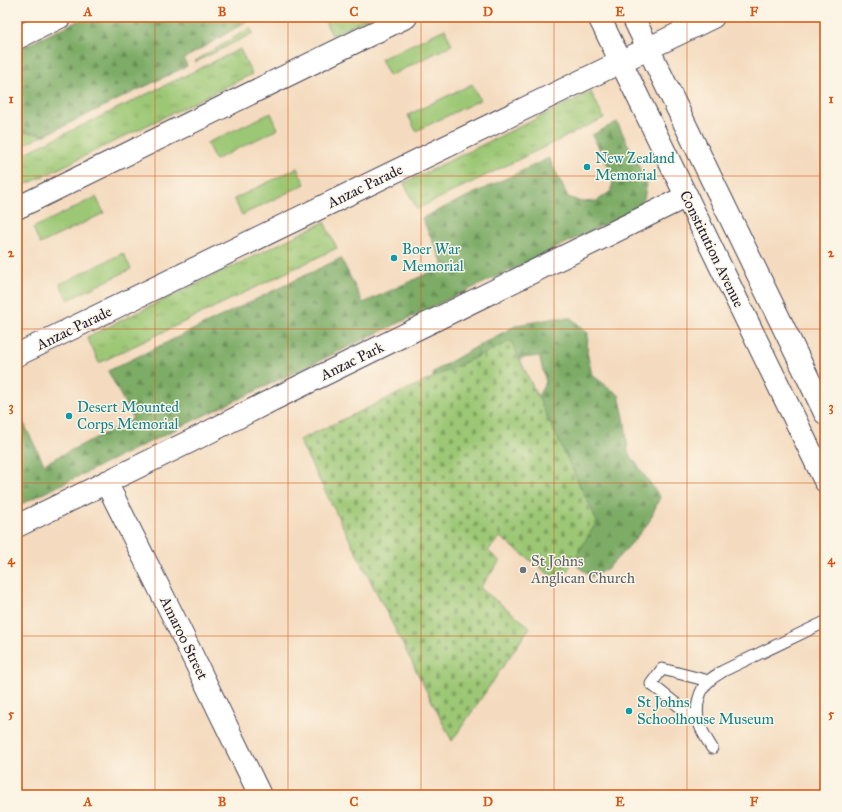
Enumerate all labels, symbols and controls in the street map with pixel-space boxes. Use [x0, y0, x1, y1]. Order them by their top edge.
text: A [83, 4, 93, 20]
text: B [218, 4, 227, 20]
text: C [350, 4, 359, 20]
text: D [483, 4, 493, 20]
text: E [615, 4, 625, 20]
text: F [750, 4, 759, 20]
text: 1 [8, 91, 14, 107]
text: 1 [828, 91, 834, 107]
place label: New Zealand Memorial [595, 149, 675, 184]
street label: Anzac Parade [324, 160, 406, 212]
marker: New Zealand Memorial [582, 162, 592, 172]
street label: Constitution Avenue [676, 188, 748, 310]
place label: Boer War Memorial [402, 240, 465, 275]
text: 2 [8, 245, 15, 261]
text: 2 [828, 245, 835, 261]
marker: Boer War Memorial [389, 253, 399, 263]
street label: Anzac Parade [33, 302, 115, 354]
street label: Anzac Park [317, 338, 387, 384]
place label: Desert Mounted Corps Memorial [77, 398, 180, 433]
text: 3 [8, 399, 14, 415]
text: 3 [828, 399, 834, 415]
marker: Desert Mounted Corps Memorial [64, 411, 74, 421]
text: 4 [7, 552, 15, 568]
place label: St Johns Anglican Church [530, 552, 636, 587]
text: 4 [827, 552, 835, 568]
marker: St Johns Anglican Church [518, 565, 528, 575]
street label: Amaroo Street [156, 593, 212, 683]
place label: St Johns Schoolhouse Museum [637, 693, 774, 728]
text: 5 [8, 706, 15, 722]
marker: St Johns Schoolhouse Museum [624, 706, 634, 716]
text: 5 [828, 706, 835, 722]
text: A [83, 794, 93, 810]
text: B [218, 794, 227, 810]
text: C [350, 794, 359, 810]
text: D [483, 794, 493, 810]
text: E [615, 794, 625, 810]
text: F [750, 794, 759, 810]

